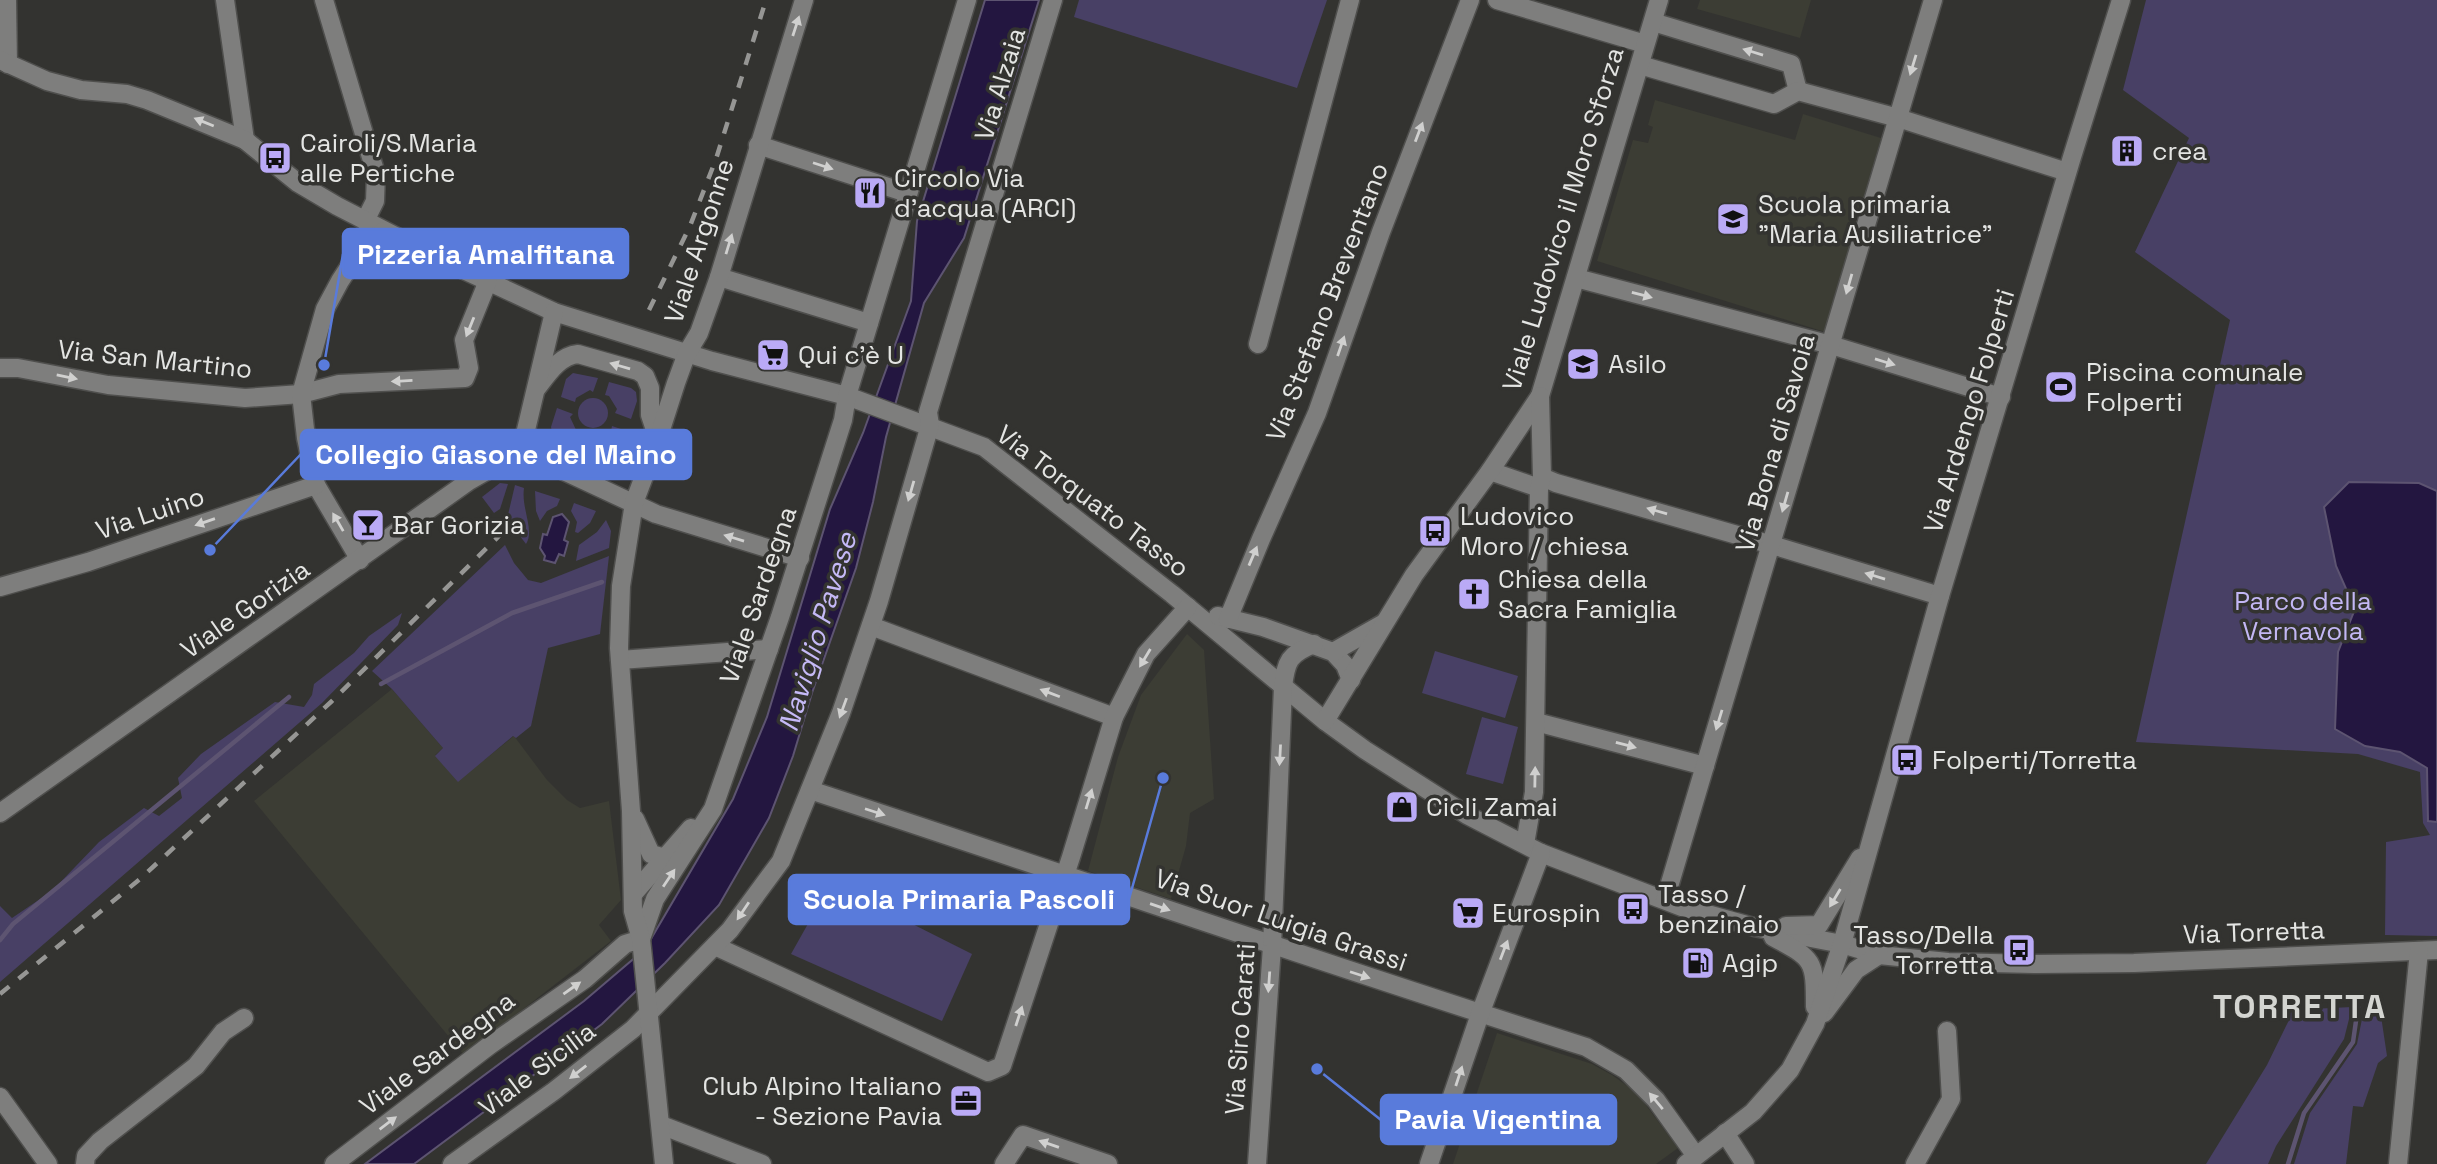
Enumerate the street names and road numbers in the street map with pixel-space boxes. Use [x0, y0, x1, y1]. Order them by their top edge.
street label: Via Alzaia [967, 23, 1033, 145]
street label: Viale Ludovico il Moro Sforza [1494, 43, 1632, 395]
street label: Viale Argonne [656, 154, 742, 328]
street label: Via Stefano Breventano [1258, 158, 1396, 446]
street label: Via Ardengo Folperti [1916, 285, 2022, 537]
street label: Via Bona di Savoia [1728, 330, 1822, 556]
street label: Via San Martino [56, 332, 254, 386]
street label: Via Torquato Tasso [990, 417, 1196, 585]
street label: Via Luino [91, 479, 209, 547]
street label: Viale Sardegna [712, 502, 804, 688]
street label: Viale Gorizia [174, 552, 316, 666]
street label: Via Suor Luigia Grassi [1150, 861, 1412, 979]
street label: Via Torretta [2182, 913, 2326, 951]
street label: Via Siro Carati [1217, 942, 1263, 1116]
street label: Viale Sardegna [353, 983, 521, 1122]
street label: Viale Sicilia [472, 1014, 602, 1124]

